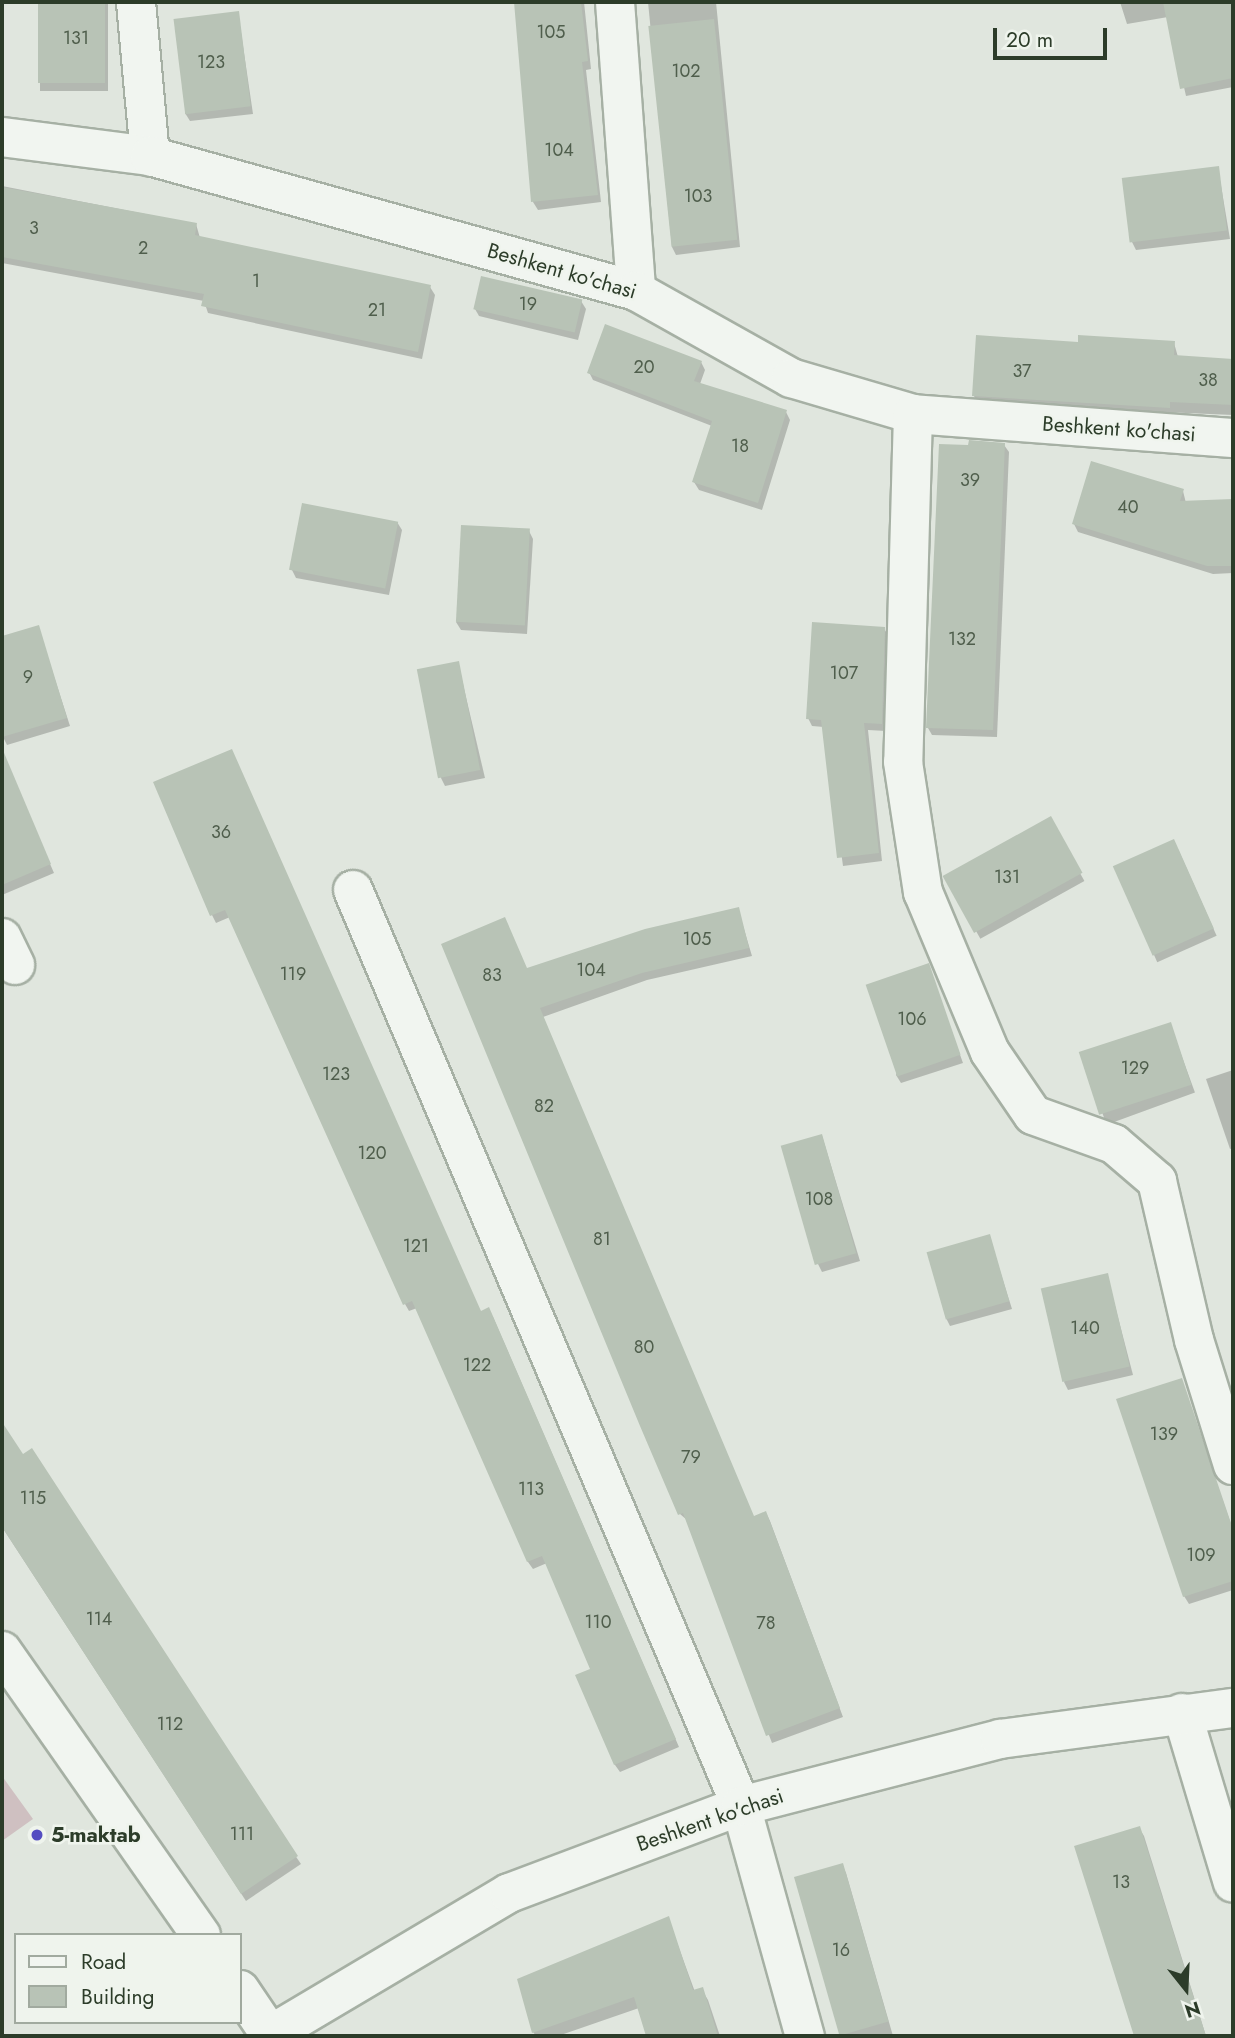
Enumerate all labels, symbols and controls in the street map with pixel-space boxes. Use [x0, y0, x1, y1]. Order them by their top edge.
scale bar [997, 14, 1111, 58]
house number: 105 [536, 21, 566, 43]
text: 20 m [1006, 25, 1053, 55]
house number: 131 [63, 27, 89, 49]
house number: 123 [197, 51, 225, 73]
house number: 102 [671, 60, 701, 82]
house number: 104 [544, 139, 574, 161]
house number: 103 [684, 185, 712, 207]
house number: 3 [29, 217, 39, 239]
house number: 2 [138, 237, 148, 259]
street label: Beshkent ko'chasi [485, 238, 639, 304]
house number: 1 [252, 270, 260, 292]
house number: 19 [519, 293, 537, 315]
house number: 21 [368, 299, 386, 321]
house number: 20 [633, 356, 655, 378]
house number: 37 [1012, 360, 1032, 382]
house number: 38 [1198, 369, 1218, 391]
street label: Beshkent ko'chasi [1041, 411, 1197, 447]
house number: 18 [731, 435, 749, 457]
house number: 39 [960, 469, 980, 491]
house number: 40 [1117, 496, 1139, 518]
house number: 132 [948, 628, 976, 650]
house number: 107 [830, 662, 858, 684]
house number: 9 [23, 666, 33, 688]
house number: 36 [211, 821, 231, 843]
house number: 131 [994, 866, 1020, 888]
house number: 105 [682, 928, 712, 950]
house number: 104 [576, 959, 606, 981]
house number: 119 [280, 963, 306, 985]
house number: 83 [482, 964, 502, 986]
house number: 106 [897, 1008, 927, 1030]
house number: 129 [1121, 1057, 1149, 1079]
house number: 123 [322, 1063, 350, 1085]
house number: 82 [534, 1095, 554, 1117]
house number: 120 [357, 1142, 387, 1164]
house number: 108 [805, 1188, 833, 1210]
house number: 81 [593, 1228, 611, 1250]
house number: 121 [403, 1235, 429, 1257]
house number: 140 [1070, 1317, 1100, 1339]
house number: 80 [634, 1336, 654, 1358]
house number: 122 [463, 1354, 491, 1376]
house number: 139 [1150, 1423, 1178, 1445]
house number: 79 [681, 1446, 701, 1468]
house number: 113 [518, 1478, 544, 1500]
house number: 115 [20, 1487, 46, 1509]
house number: 109 [1186, 1544, 1216, 1566]
house number: 114 [86, 1608, 112, 1630]
house number: 110 [585, 1611, 611, 1633]
house number: 78 [756, 1612, 776, 1634]
house number: 112 [157, 1713, 183, 1735]
street label: Beshkent ko'chasi [633, 1783, 787, 1857]
place label: 5-maktab [51, 1822, 141, 1848]
house number: 111 [230, 1823, 254, 1845]
marker: 5-maktab [29, 1827, 45, 1843]
house number: 13 [1112, 1871, 1130, 1893]
legend [14, 1933, 242, 2024]
house number: 16 [832, 1939, 850, 1961]
text: Road [81, 1947, 126, 1977]
north arrow [1151, 1954, 1221, 2024]
text: Building [81, 1982, 154, 2012]
text: N [1181, 1994, 1204, 2025]

